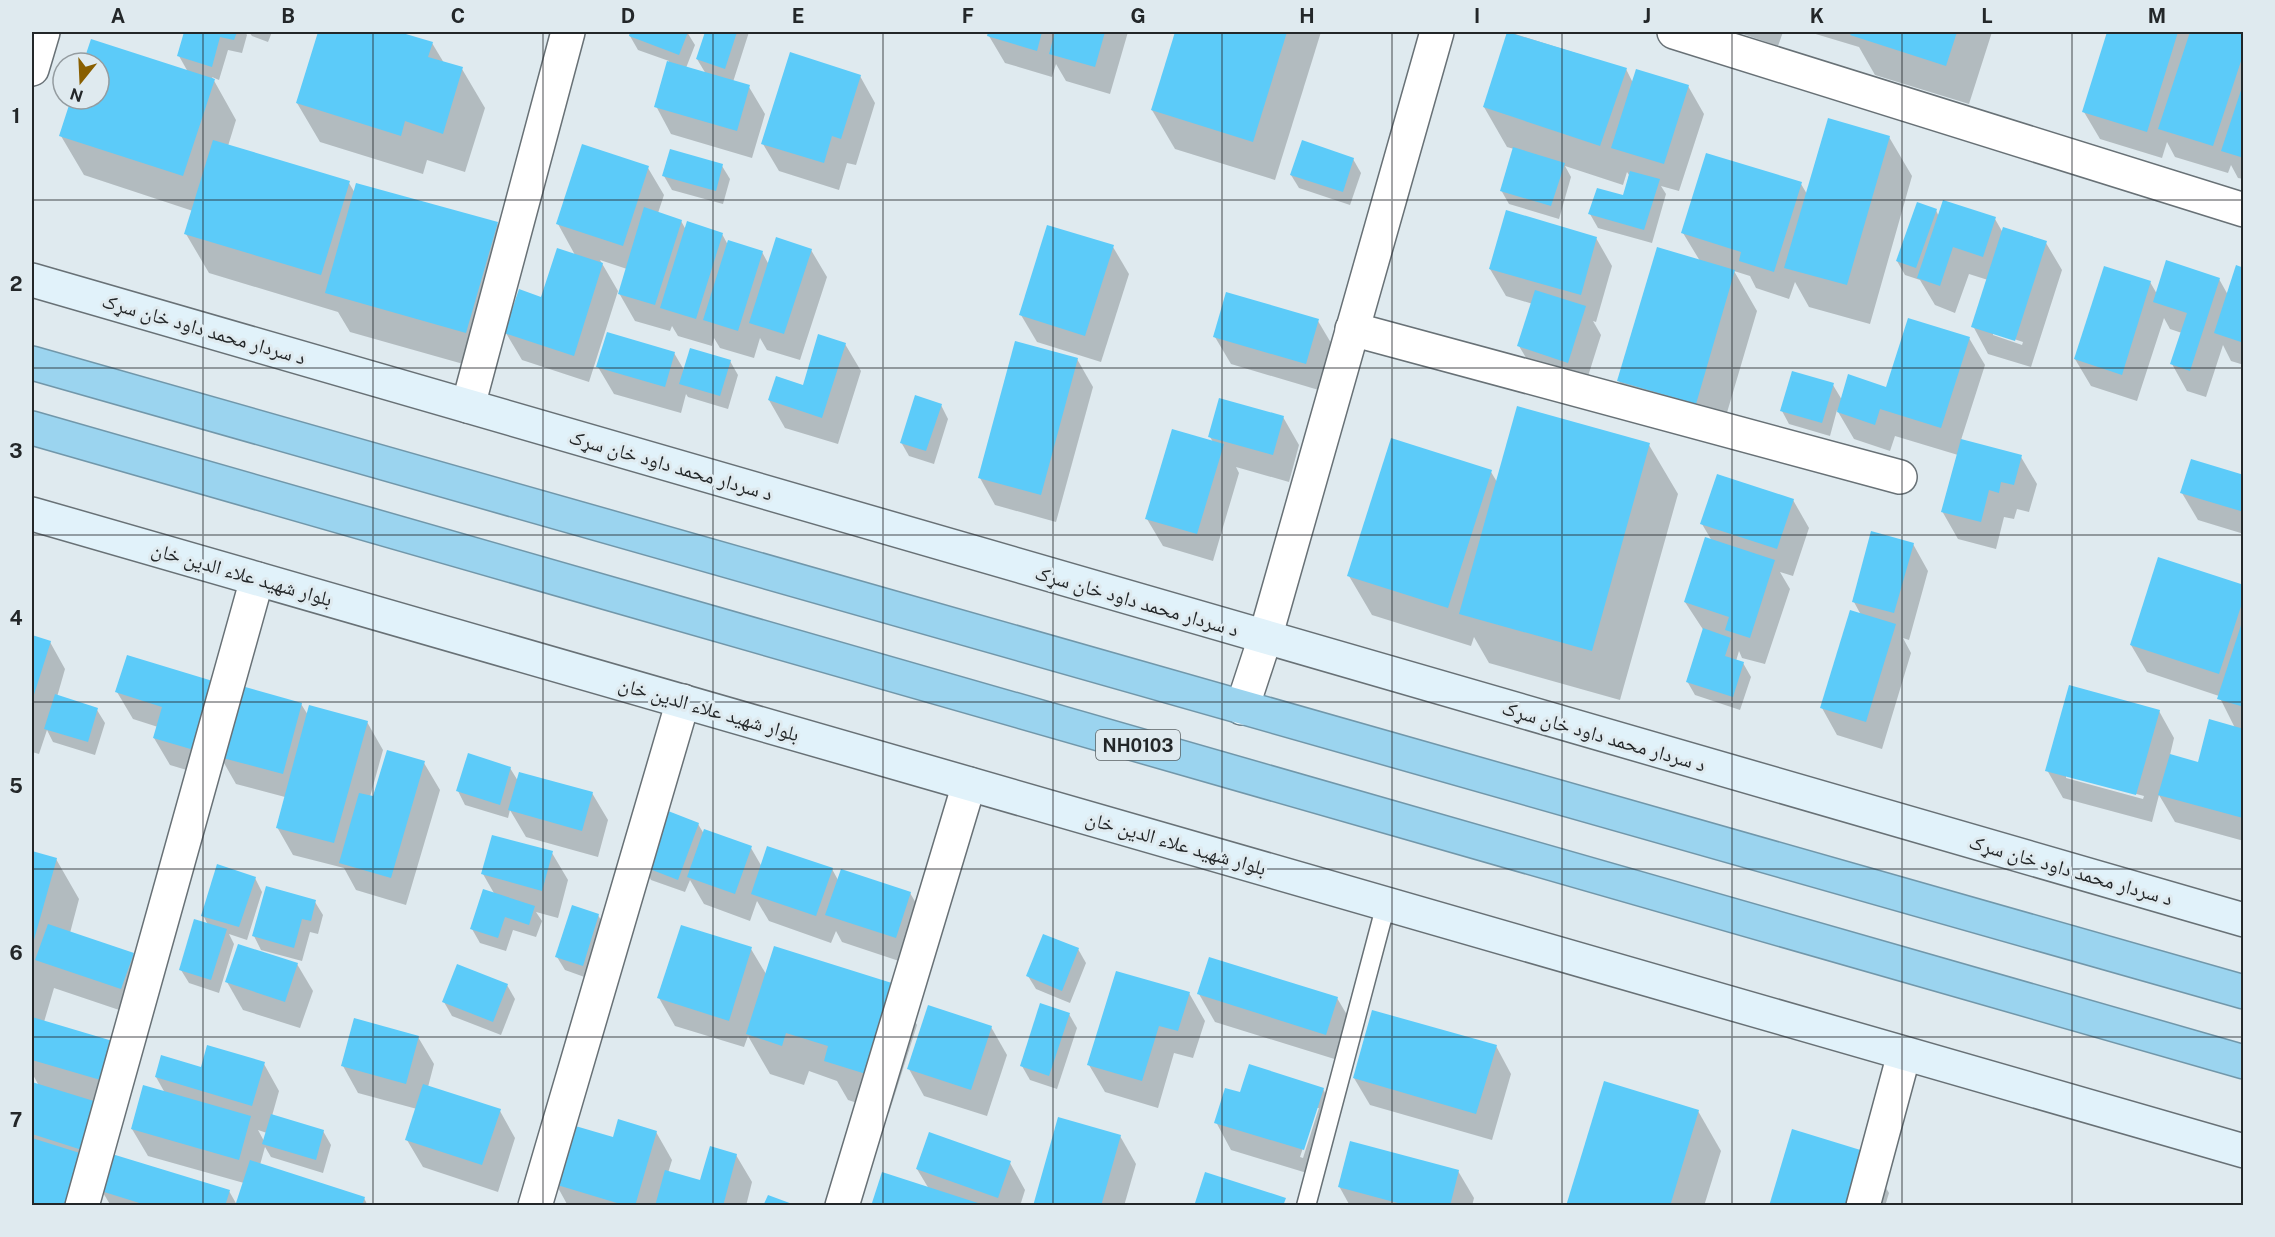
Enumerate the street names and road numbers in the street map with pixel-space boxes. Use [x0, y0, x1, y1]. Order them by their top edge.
street label: د سردار محمد داود خان سړک [99, 288, 309, 370]
street label: د سردار محمد داود خان سړک [566, 424, 776, 506]
street label: بلوار شهید علاء الدین خان [149, 537, 335, 611]
street label: د سردار محمد داود خان سړک [1032, 560, 1242, 642]
street label: بلوار شهید علاء الدین خان [616, 672, 802, 746]
street label: د سردار محمد داود خان سړک [1499, 695, 1709, 777]
road number: NH0103 [1096, 730, 1180, 760]
street label: بلوار شهید علاء الدین خان [1083, 806, 1269, 880]
street label: د سردار محمد داود خان سړک [1966, 829, 2176, 911]

